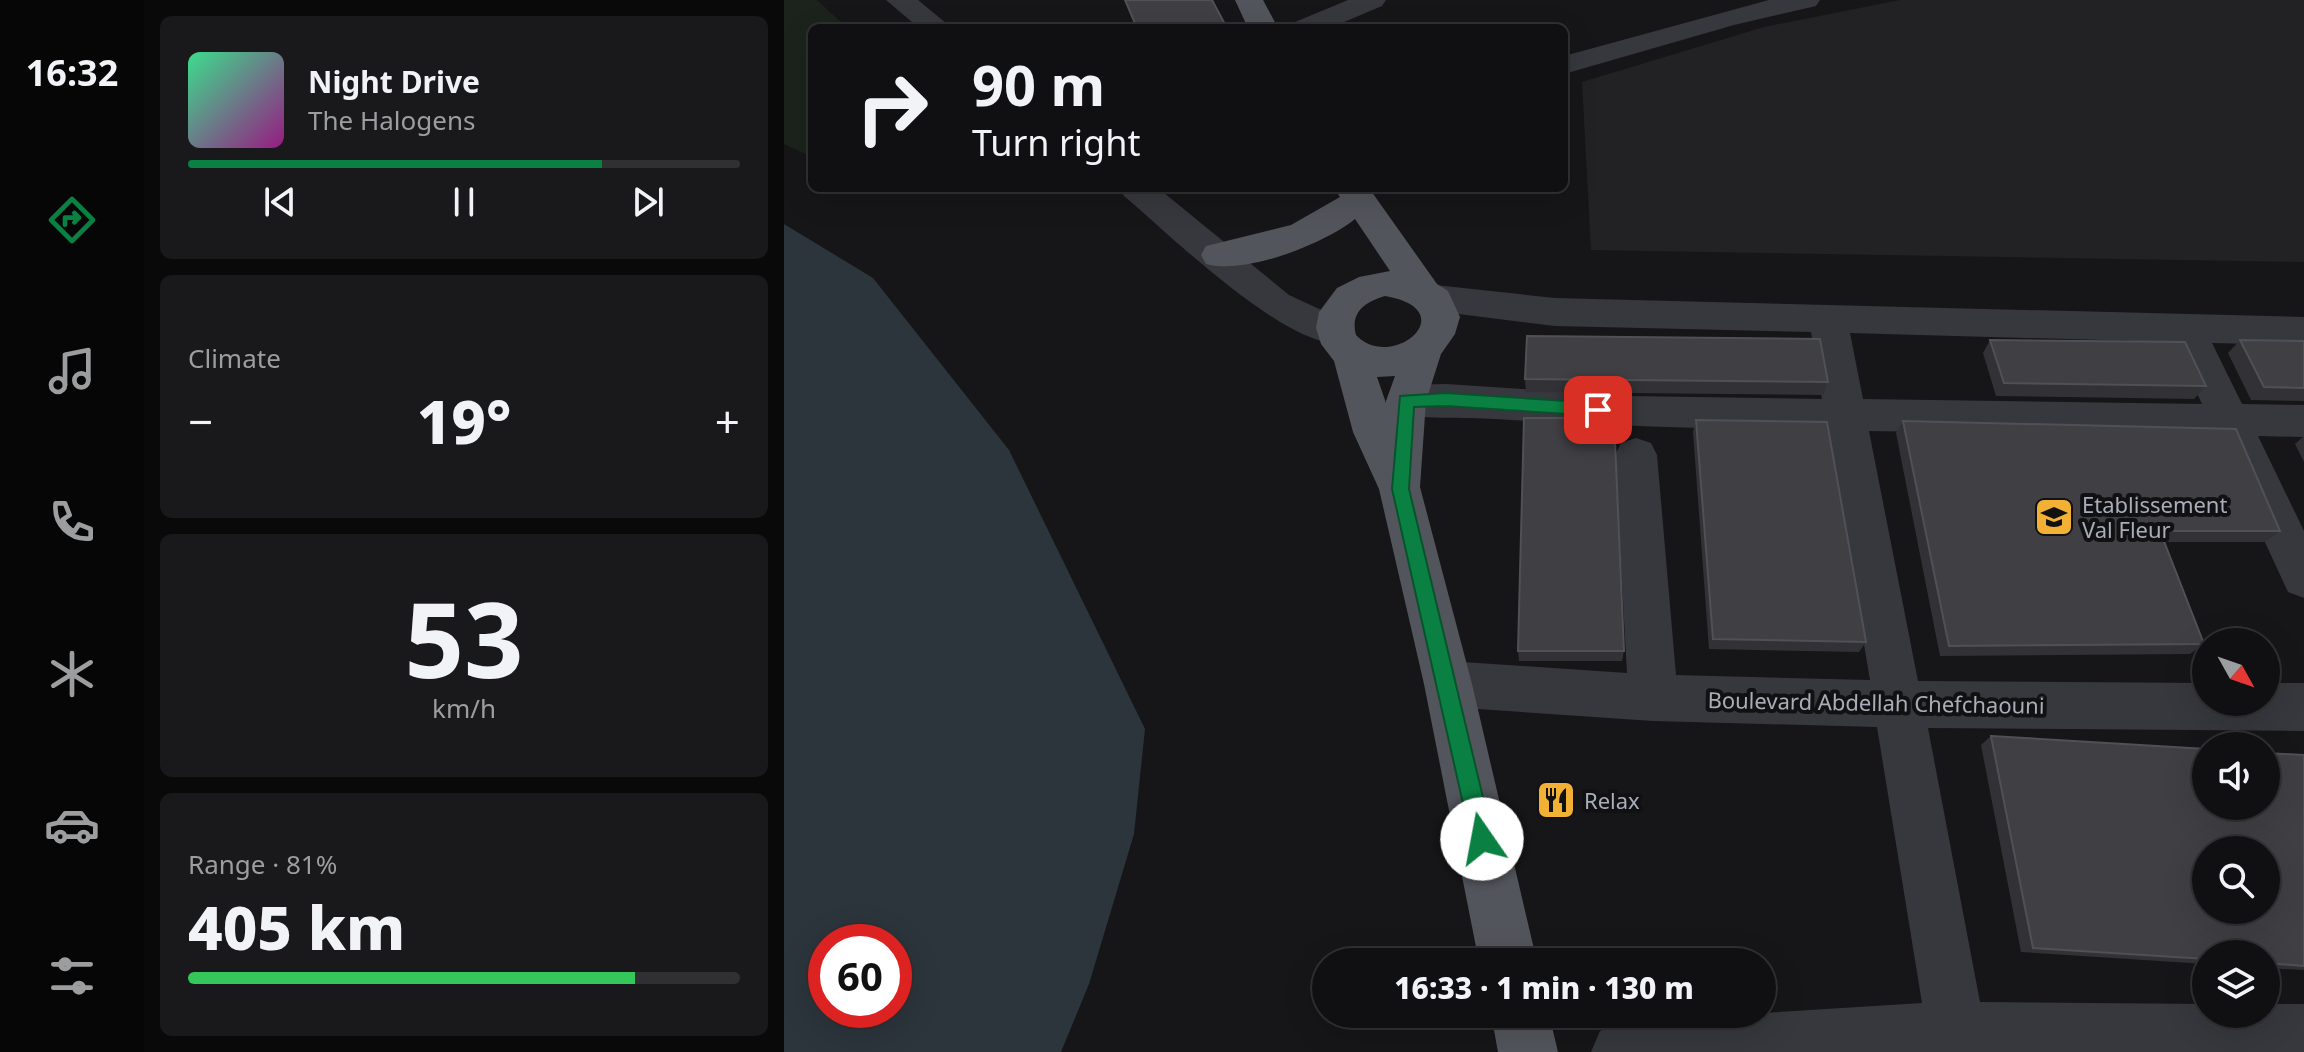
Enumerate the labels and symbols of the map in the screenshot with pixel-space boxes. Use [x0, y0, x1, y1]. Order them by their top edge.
pin [1564, 376, 1632, 444]
place label: Etablissement Val Fleur [2082, 489, 2227, 544]
school or university icon: Etablissement Val Fleur [2033, 496, 2075, 538]
north arrow [2192, 628, 2280, 716]
street label: Boulevard Abdellah Chefchaouni [1707, 684, 2045, 720]
restaurant icon: Relax [1535, 779, 1577, 821]
place label: Relax [1584, 785, 1640, 815]
position arrow [1440, 797, 1524, 881]
speed limit sign: 60 [808, 924, 912, 1028]

